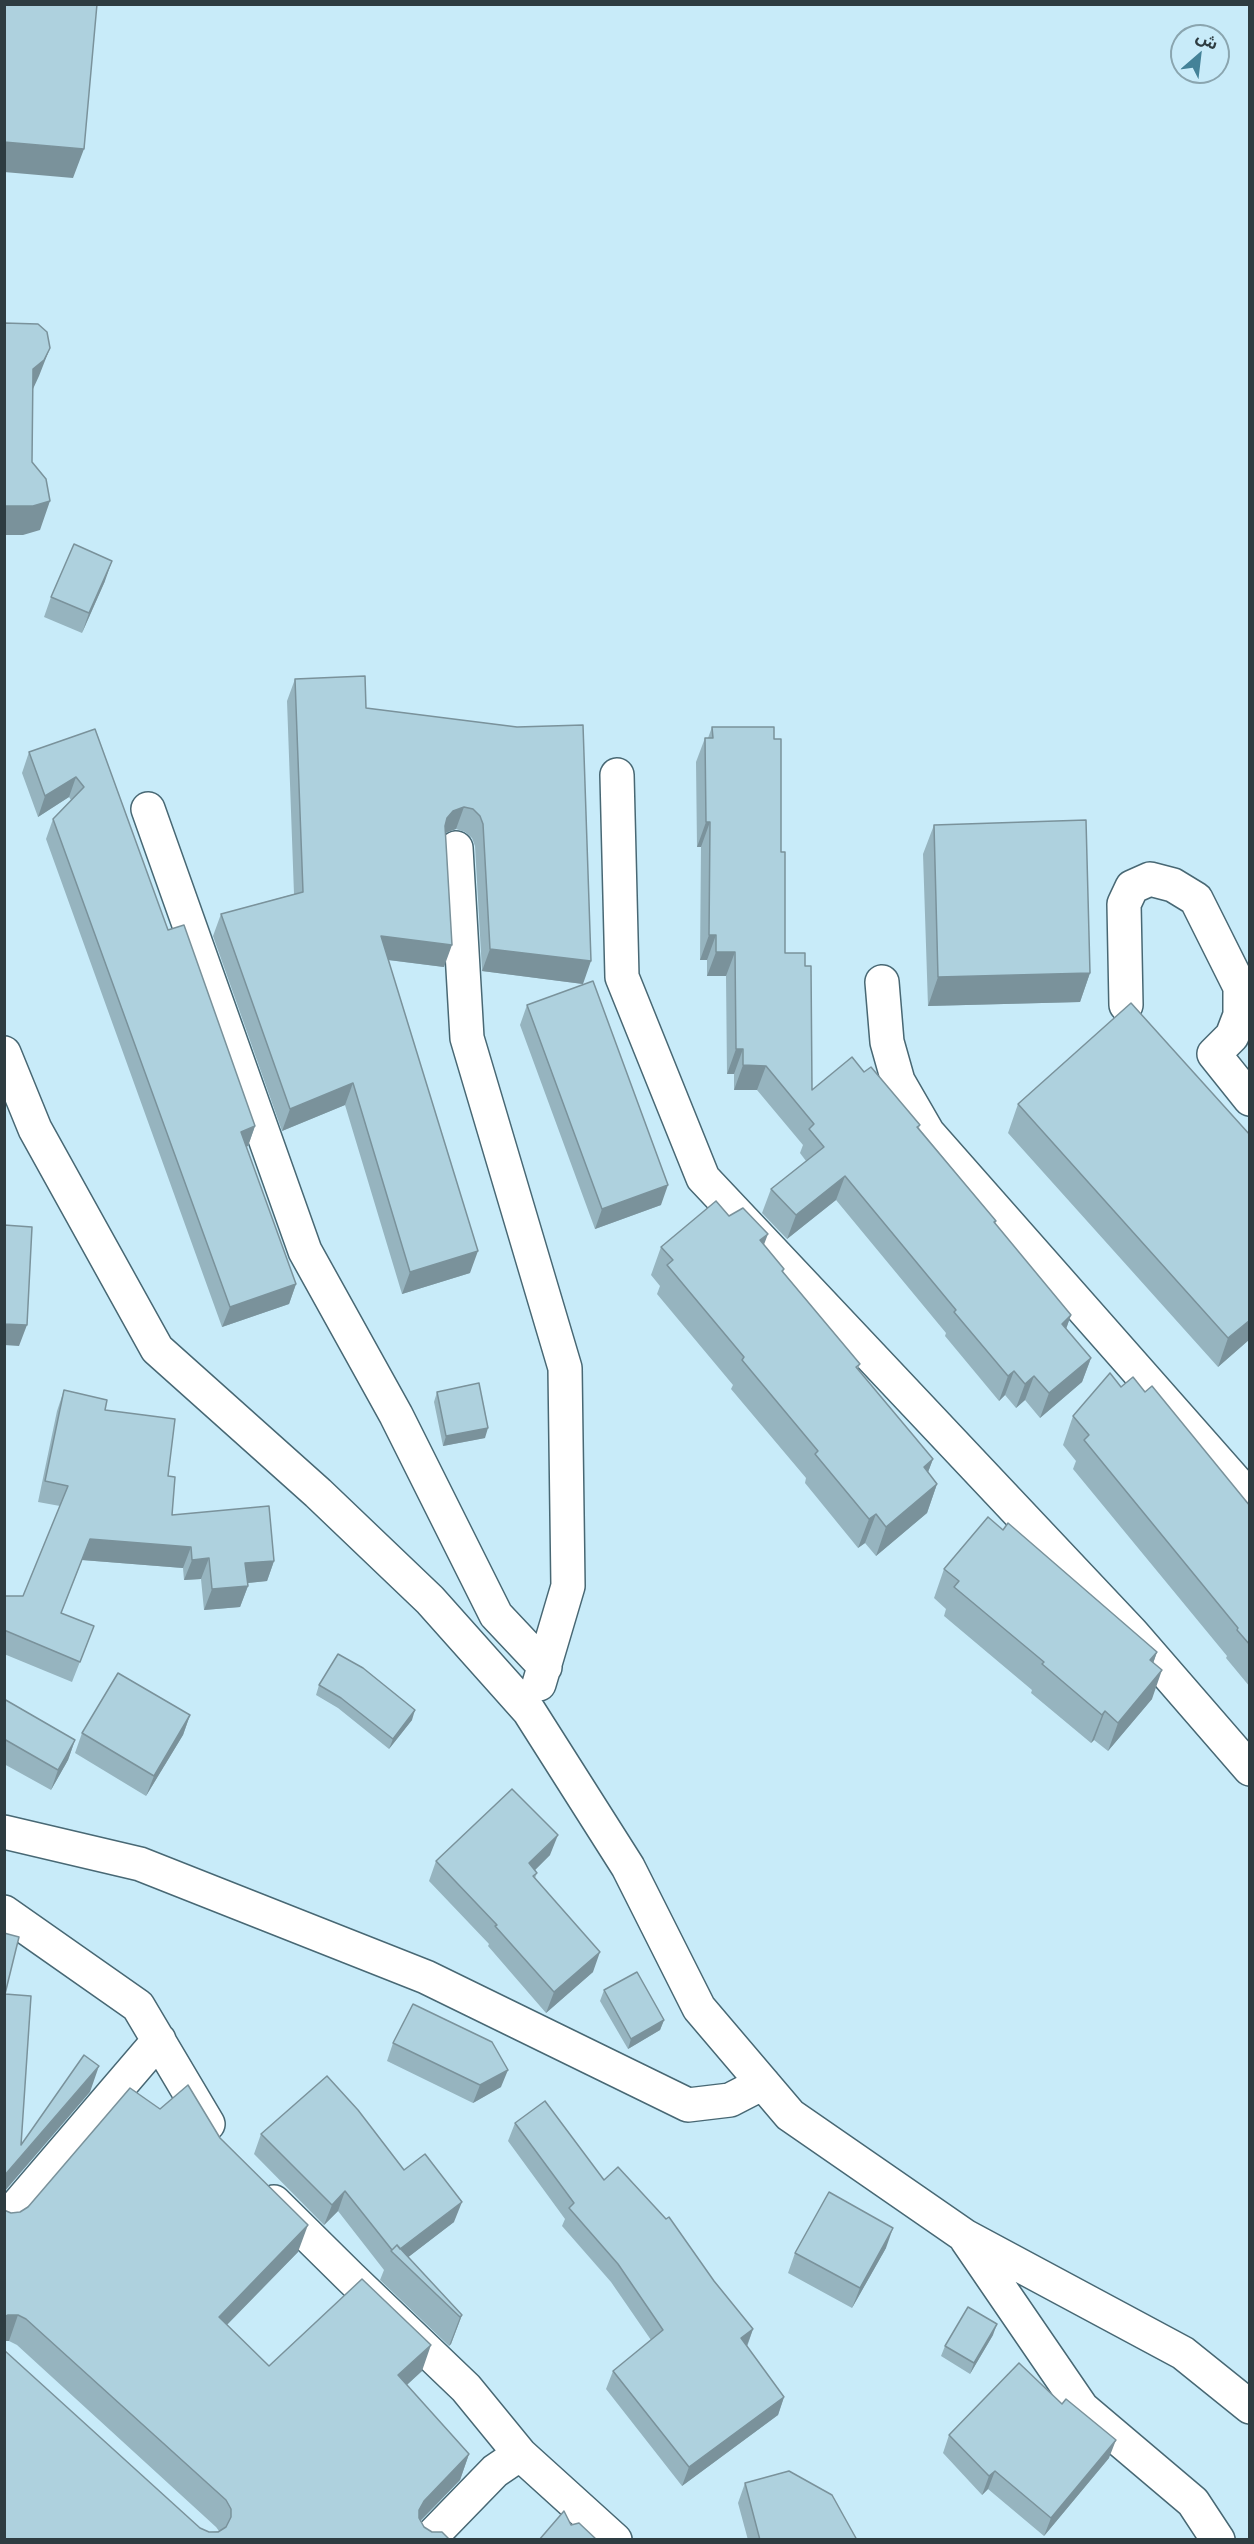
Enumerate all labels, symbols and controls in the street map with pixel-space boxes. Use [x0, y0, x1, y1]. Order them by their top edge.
north arrow [1170, 24, 1230, 84]
text: ش [1194, 27, 1221, 53]

